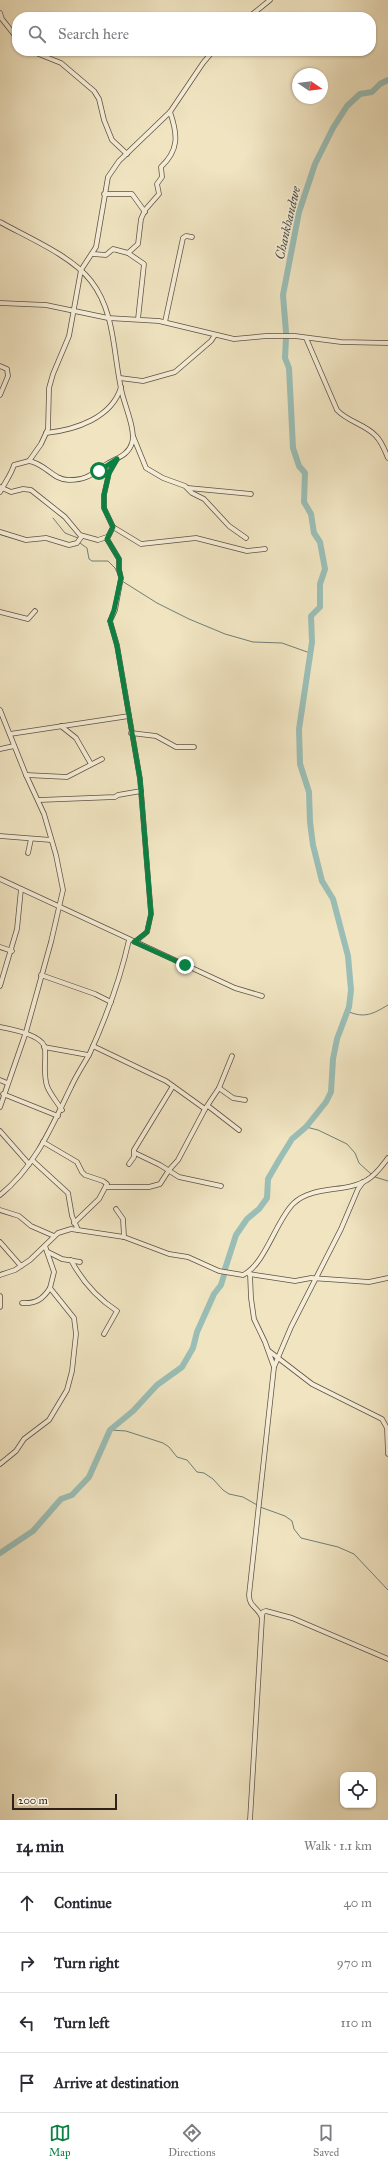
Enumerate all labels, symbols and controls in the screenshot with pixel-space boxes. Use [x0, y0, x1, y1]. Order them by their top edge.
search box [12, 12, 376, 56]
icon: search [26, 23, 48, 45]
text: Search here [58, 25, 129, 43]
north arrow [292, 68, 328, 104]
water label: Chankhandwe [272, 184, 304, 261]
route start [90, 462, 108, 480]
route end [176, 956, 194, 974]
map controls [340, 1772, 376, 1808]
button: locate [340, 1772, 376, 1808]
scale bar [12, 1792, 117, 1811]
text: 200 m [18, 1794, 48, 1807]
text: 14 min [16, 1836, 64, 1857]
text: Walk · 1.1 km [304, 1838, 372, 1854]
icon: ahead [16, 1892, 38, 1914]
text: Continue [54, 1894, 112, 1912]
text: 40 m [343, 1895, 372, 1911]
icon: right [16, 1952, 38, 1974]
text: Turn right [54, 1954, 119, 1972]
text: 970 m [337, 1955, 372, 1971]
icon: left [16, 2012, 38, 2034]
text: Turn left [54, 2014, 110, 2032]
text: 110 m [340, 2015, 372, 2031]
icon: arrive [16, 2072, 38, 2094]
text: Arrive at destination [54, 2074, 179, 2092]
tab: Map [49, 2122, 71, 2159]
tab: Directions [168, 2122, 216, 2159]
tab: Saved [313, 2122, 339, 2159]

